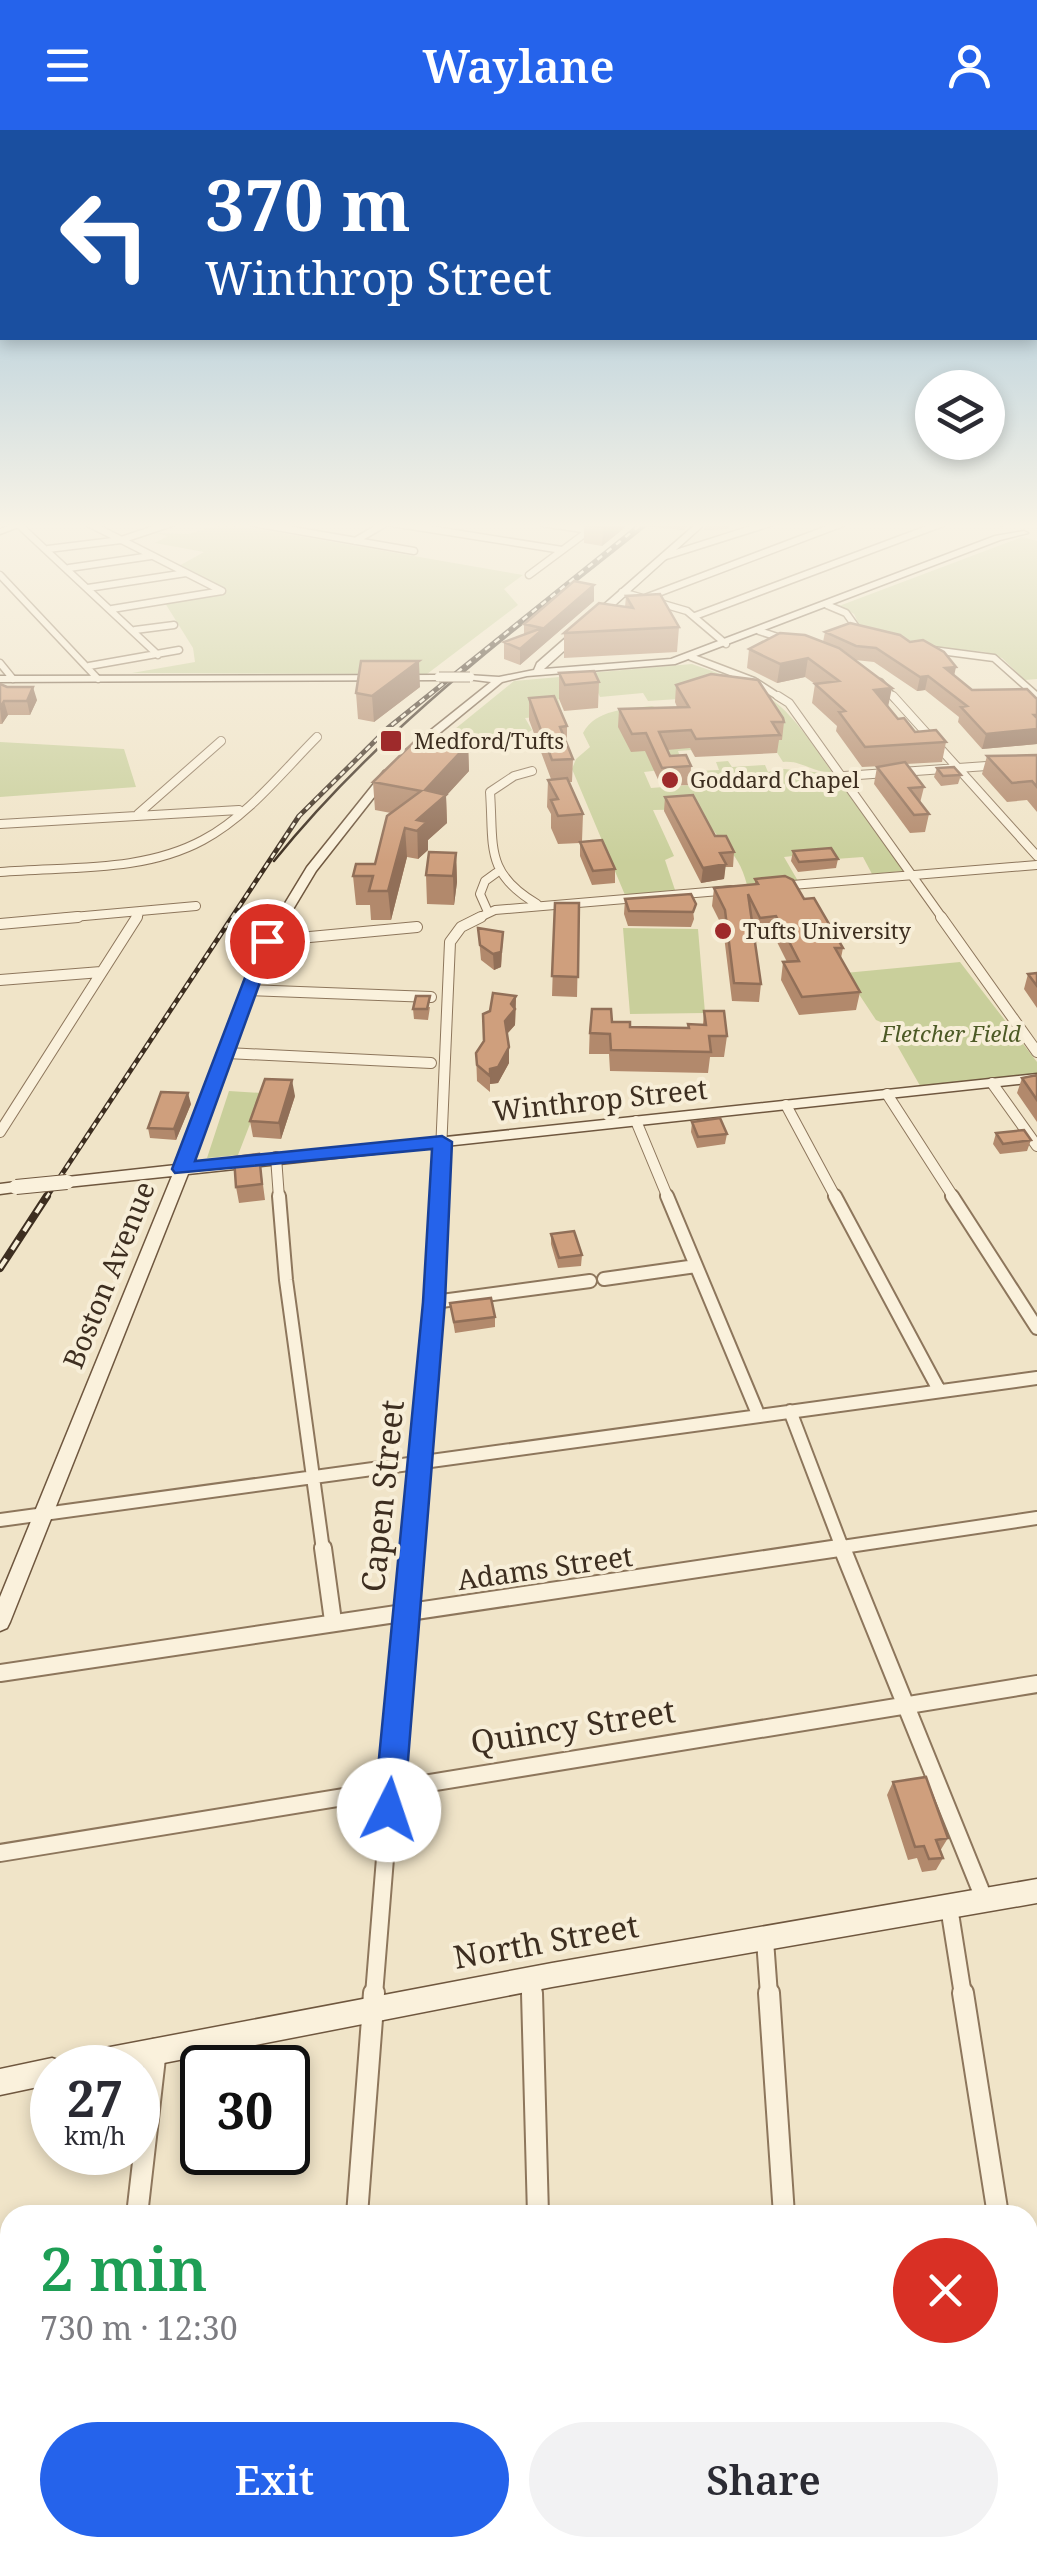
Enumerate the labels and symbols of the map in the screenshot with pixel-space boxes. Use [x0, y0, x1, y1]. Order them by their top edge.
place label: Medford/Tufts [414, 725, 564, 755]
marker: Medford/Tufts [378, 728, 404, 754]
place label: Goddard Chapel [690, 764, 860, 794]
marker: Goddard Chapel [659, 769, 681, 791]
pin [225, 899, 310, 984]
place label: Tufts University [743, 915, 912, 945]
marker: Tufts University [712, 920, 734, 942]
park label: Fletcher Field [880, 1018, 1021, 1048]
street label: Winthrop Street [491, 1069, 709, 1129]
street label: Boston Avenue [53, 1175, 163, 1374]
street label: Capen Street [350, 1398, 413, 1594]
street label: Adams Street [455, 1536, 635, 1598]
street label: Quincy Street [468, 1688, 678, 1763]
position arrow [337, 1758, 441, 1862]
street label: North Street [450, 1903, 642, 1978]
speed limit sign: 30 [180, 2045, 310, 2175]

